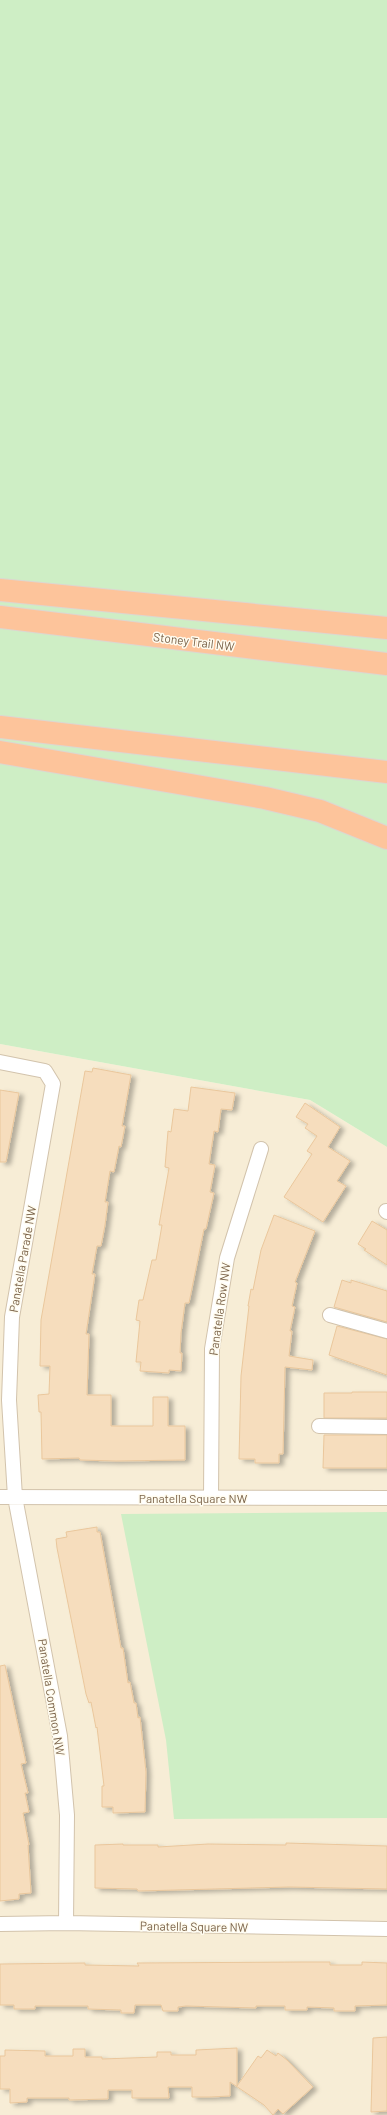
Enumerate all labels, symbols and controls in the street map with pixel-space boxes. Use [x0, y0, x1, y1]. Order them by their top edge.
street label: Stoney Trail NW [153, 629, 236, 653]
street label: Panatella Parade NW [6, 1204, 38, 1313]
street label: Panatella Row NW [206, 1261, 233, 1356]
street label: Panatella Square NW [139, 1491, 248, 1505]
street label: Panatella Common NW [36, 1638, 68, 1757]
street label: Panatella Square NW [140, 1918, 249, 1934]

